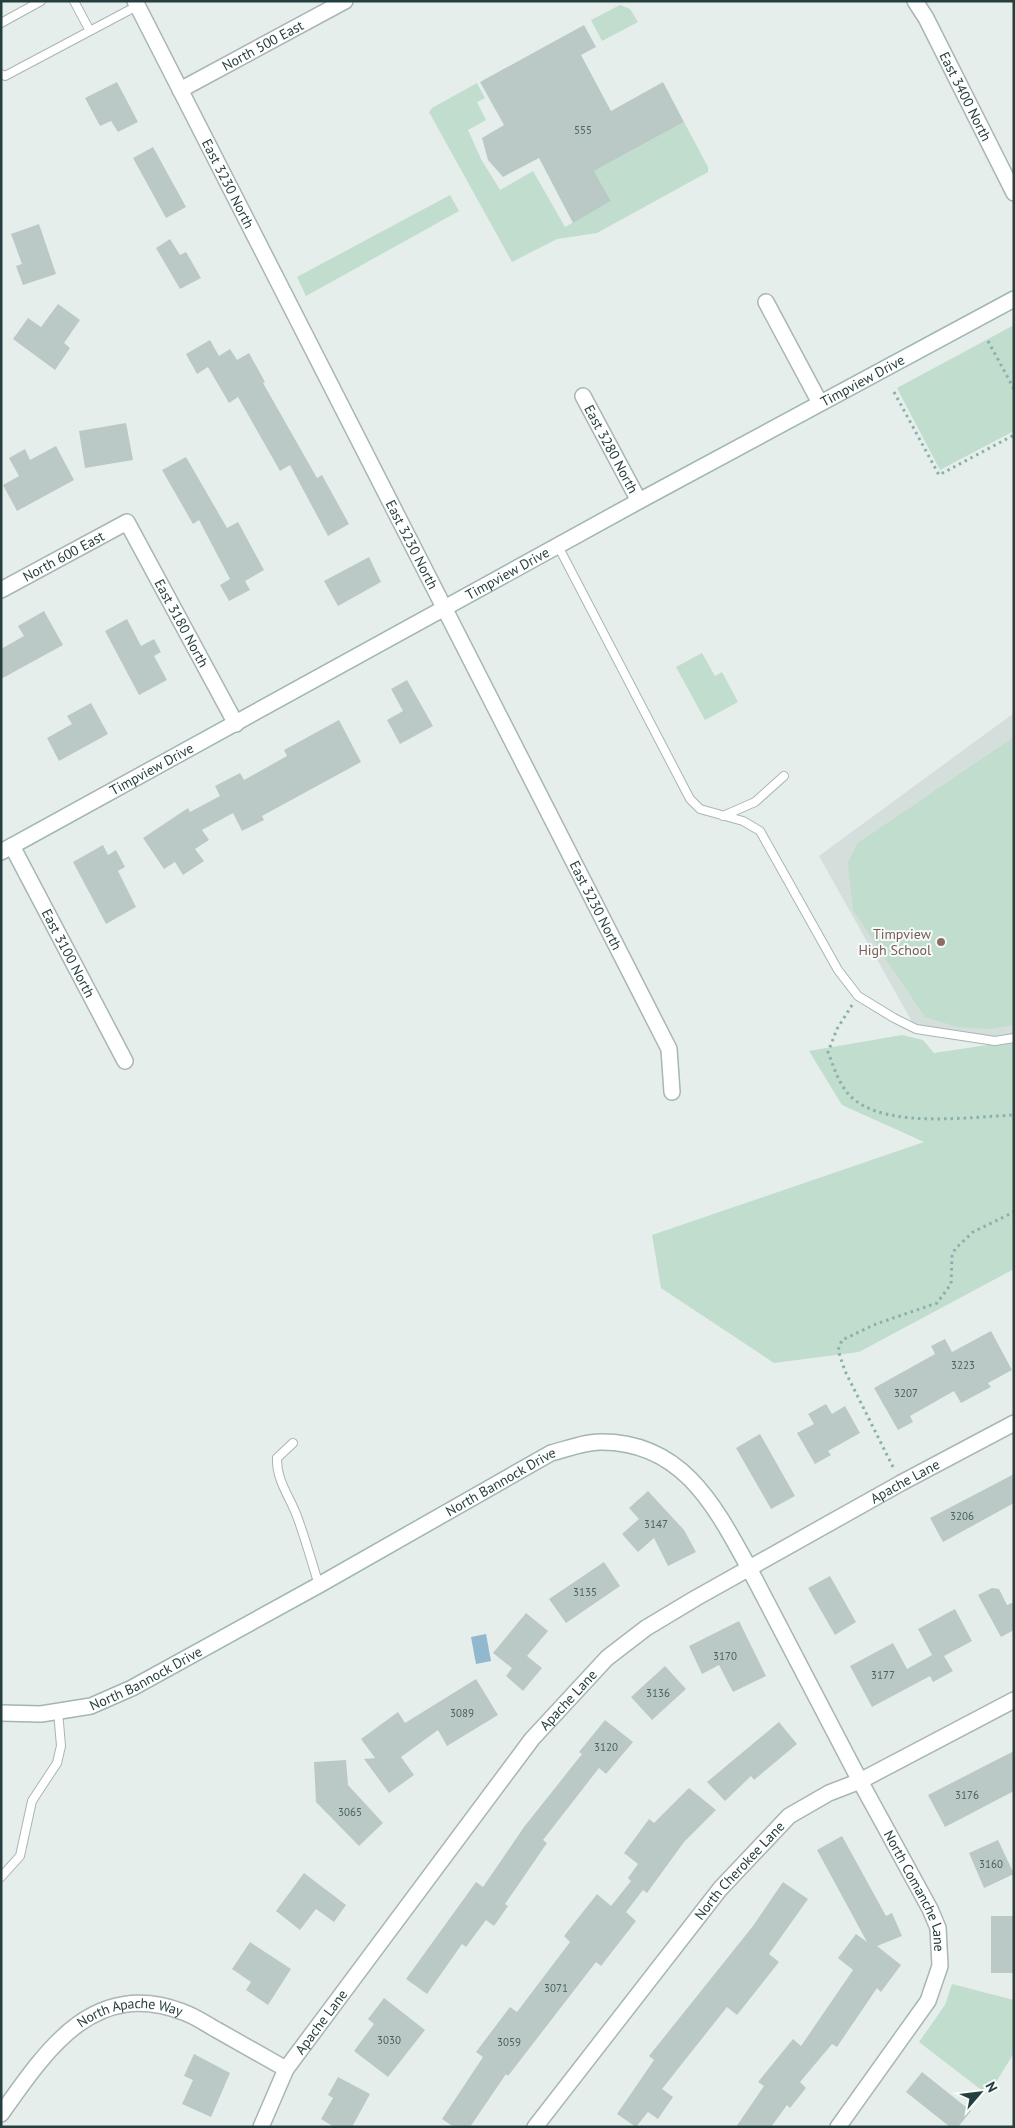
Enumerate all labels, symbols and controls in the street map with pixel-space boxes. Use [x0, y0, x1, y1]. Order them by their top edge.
street label: North 500 East [219, 16, 307, 75]
street label: East 3400 North [935, 49, 995, 144]
house number: 555 [574, 123, 592, 137]
street label: East 3230 North [198, 136, 258, 231]
street label: Timpview Drive [817, 351, 908, 411]
street label: East 3280 North [580, 402, 642, 496]
street label: East 3230 North [382, 497, 442, 592]
street label: North 600 East [20, 527, 108, 586]
street label: Timpview Drive [462, 543, 552, 604]
street label: East 3180 North [150, 576, 213, 670]
street label: Timpview Drive [107, 739, 197, 799]
street label: East 3230 North [566, 858, 626, 953]
street label: East 3100 North [38, 906, 99, 1001]
place label: Timpview High School [858, 925, 932, 959]
marker: Timpview High School [935, 936, 947, 948]
house number: 3223 [951, 1358, 975, 1372]
house number: 3207 [894, 1386, 918, 1400]
street label: North Bannock Drive [442, 1443, 557, 1520]
street label: Apache Lane [867, 1455, 943, 1507]
house number: 3206 [950, 1509, 974, 1523]
house number: 3147 [644, 1517, 668, 1531]
house number: 3135 [573, 1585, 597, 1599]
street label: North Bannock Drive [87, 1642, 205, 1715]
house number: 3170 [713, 1649, 737, 1663]
street label: Apache Lane [536, 1666, 601, 1734]
house number: 3177 [871, 1668, 895, 1682]
house number: 3136 [646, 1686, 670, 1700]
house number: 3089 [450, 1706, 474, 1720]
house number: 3120 [594, 1740, 618, 1754]
house number: 3176 [955, 1788, 979, 1802]
house number: 3065 [338, 1805, 362, 1819]
street label: North Cherokee Lane [690, 1818, 788, 1923]
street label: North Comanche Lane [880, 1827, 948, 1952]
house number: 3160 [979, 1857, 1003, 1871]
house number: 3071 [544, 1981, 568, 1995]
street label: Apache Lane [291, 1986, 351, 2058]
street label: North Apache Way [73, 1994, 186, 2031]
house number: 3030 [377, 2033, 401, 2047]
house number: 3059 [497, 2035, 521, 2049]
north arrow [955, 2068, 1005, 2118]
text: N [981, 2079, 1002, 2095]

